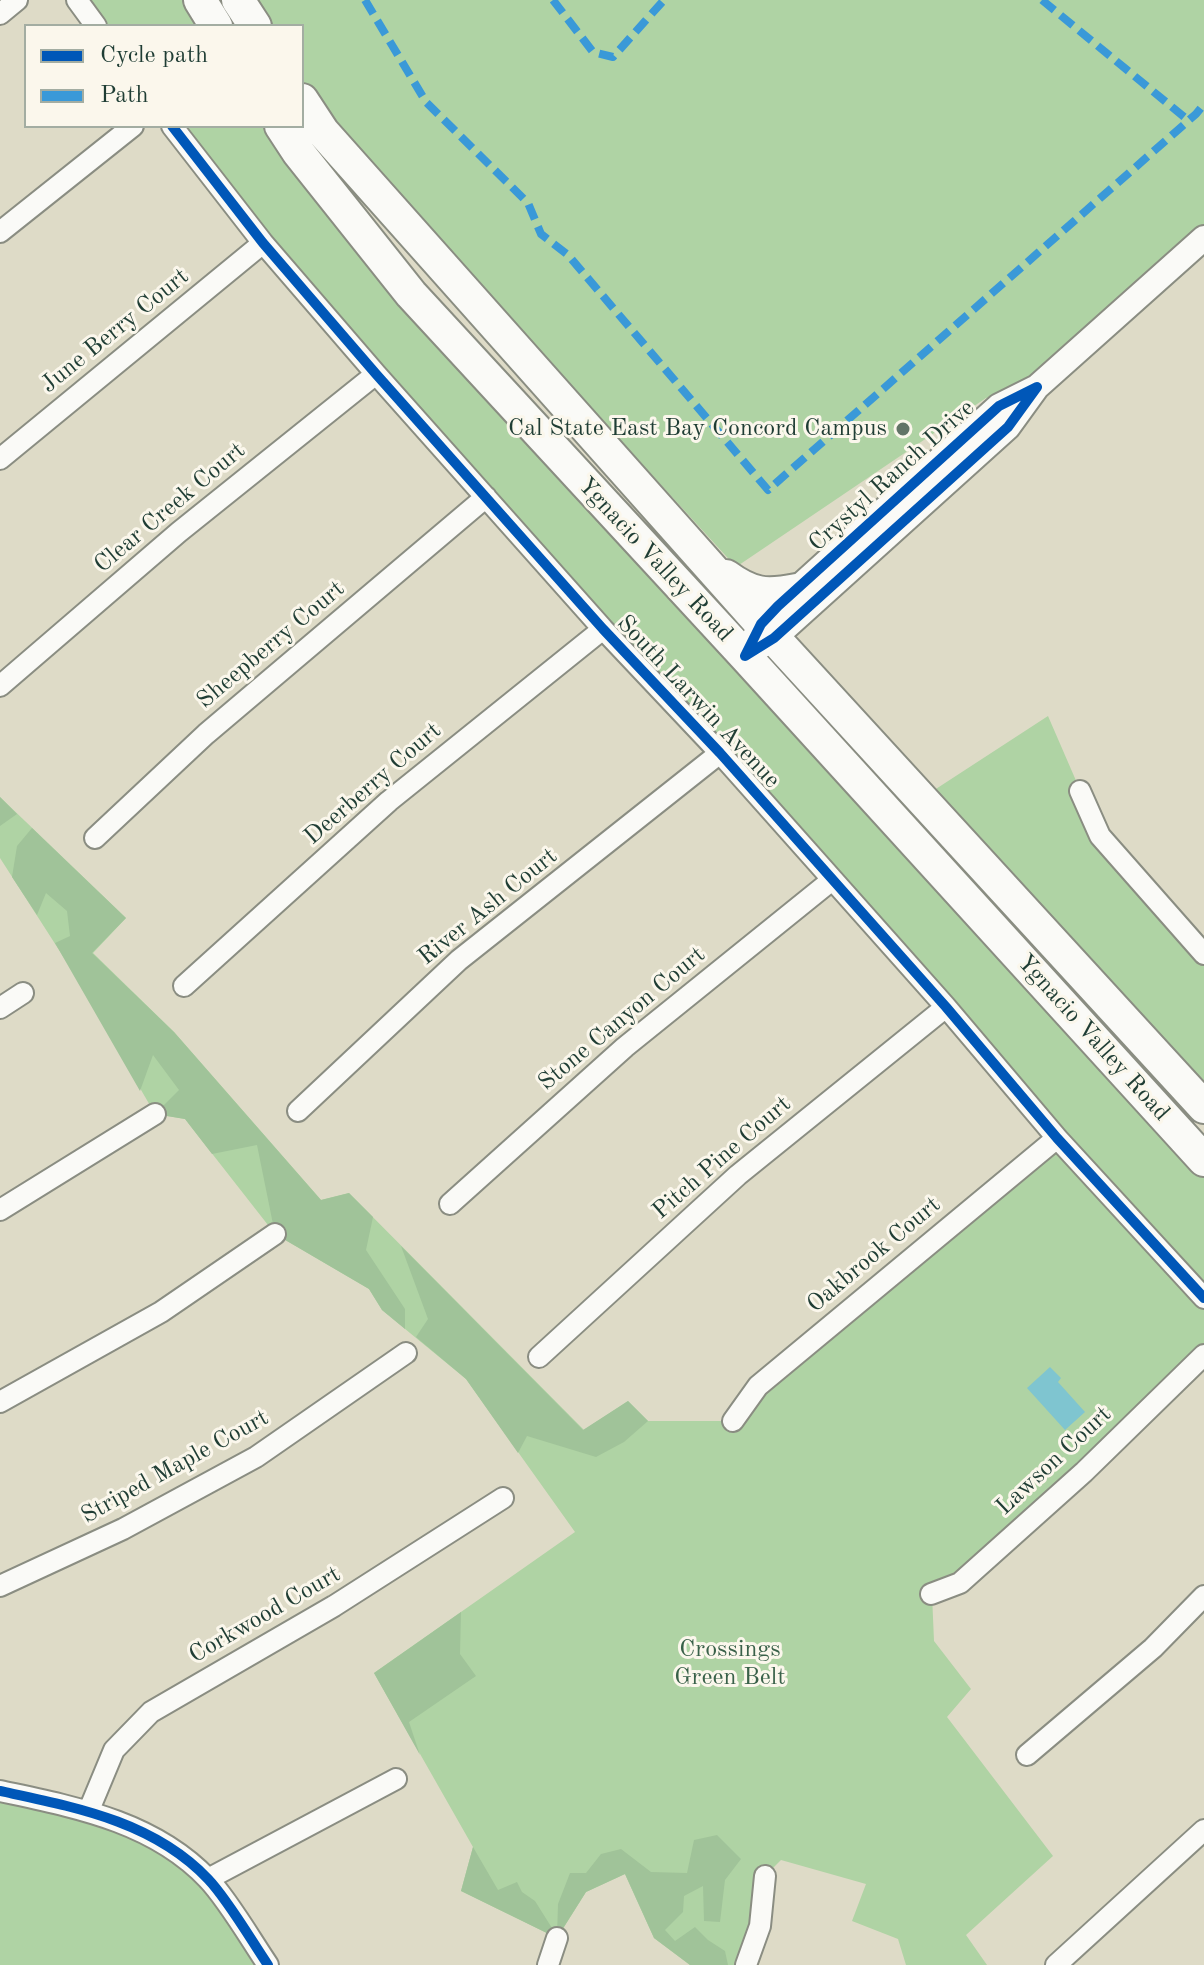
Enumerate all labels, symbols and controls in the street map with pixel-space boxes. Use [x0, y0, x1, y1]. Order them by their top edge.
legend [24, 24, 304, 128]
text: Cycle path [100, 44, 208, 68]
text: Path [100, 84, 149, 108]
street label: June Berry Court [35, 262, 195, 400]
street label: Crystyl Ranch Drive [803, 394, 981, 558]
place label: Cal State East Bay Concord Campus [508, 415, 887, 443]
marker: Cal State East Bay Concord Campus [894, 420, 912, 438]
street label: Clear Creek Court [89, 436, 251, 580]
street label: Ygnacio Valley Road [571, 472, 739, 648]
street label: Sheepberry Court [191, 575, 351, 715]
street label: South Larwin Avenue [610, 609, 786, 795]
street label: Deerberry Court [299, 717, 447, 851]
street label: River Ash Court [413, 842, 563, 972]
street label: Stone Canyon Court [533, 941, 711, 1097]
street label: Ygnacio Valley Road [1011, 949, 1175, 1127]
street label: Pitch Pine Court [647, 1090, 797, 1226]
street label: Oakbrook Court [801, 1191, 947, 1319]
street label: Lawson Court [990, 1400, 1118, 1522]
street label: Striped Maple Court [76, 1404, 274, 1530]
street label: Corkwood Court [184, 1560, 346, 1670]
park label: Crossings Green Belt [674, 1636, 786, 1692]

